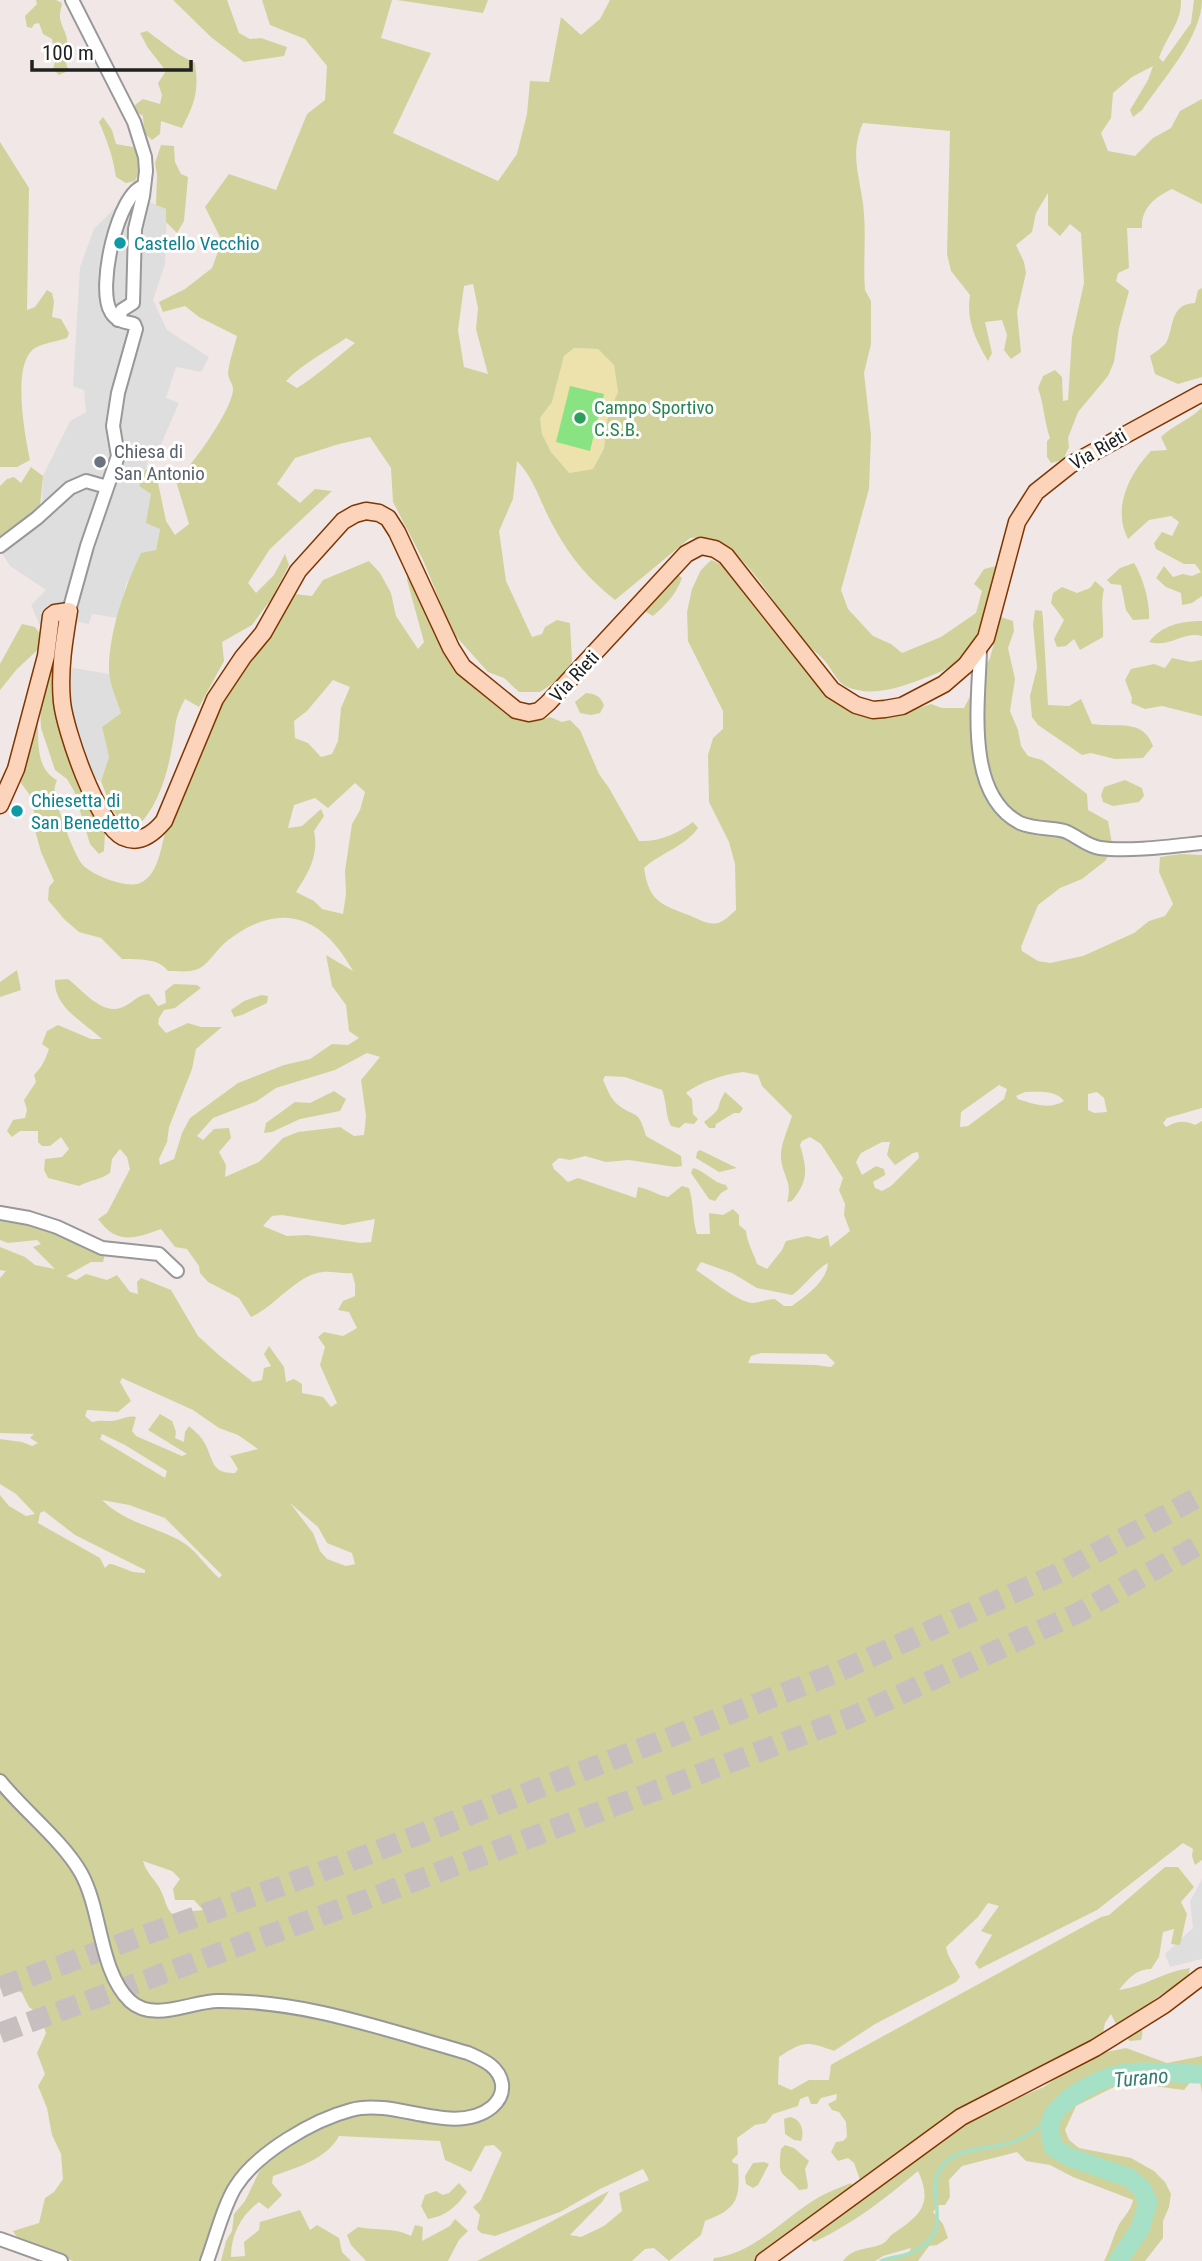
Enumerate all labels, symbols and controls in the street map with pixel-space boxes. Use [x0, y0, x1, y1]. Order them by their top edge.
scale bar [32, 28, 191, 72]
text: 100 m [42, 41, 94, 65]
place label: Castello Vecchio [134, 232, 259, 255]
marker: Castello Vecchio [112, 235, 128, 251]
place label: Campo Sportivo C.S.B. [594, 396, 714, 441]
marker: Campo Sportivo C.S.B. [572, 410, 588, 426]
street label: Via Rieti [1066, 424, 1131, 475]
place label: Chiesa di San Antonio [114, 440, 205, 485]
marker: Chiesa di San Antonio [92, 454, 108, 470]
street label: Via Rieti [545, 646, 604, 707]
place label: Chiesetta di San Benedetto [31, 789, 140, 834]
marker: Chiesetta di San Benedetto [9, 803, 25, 819]
water label: Turano [1112, 2064, 1170, 2092]

